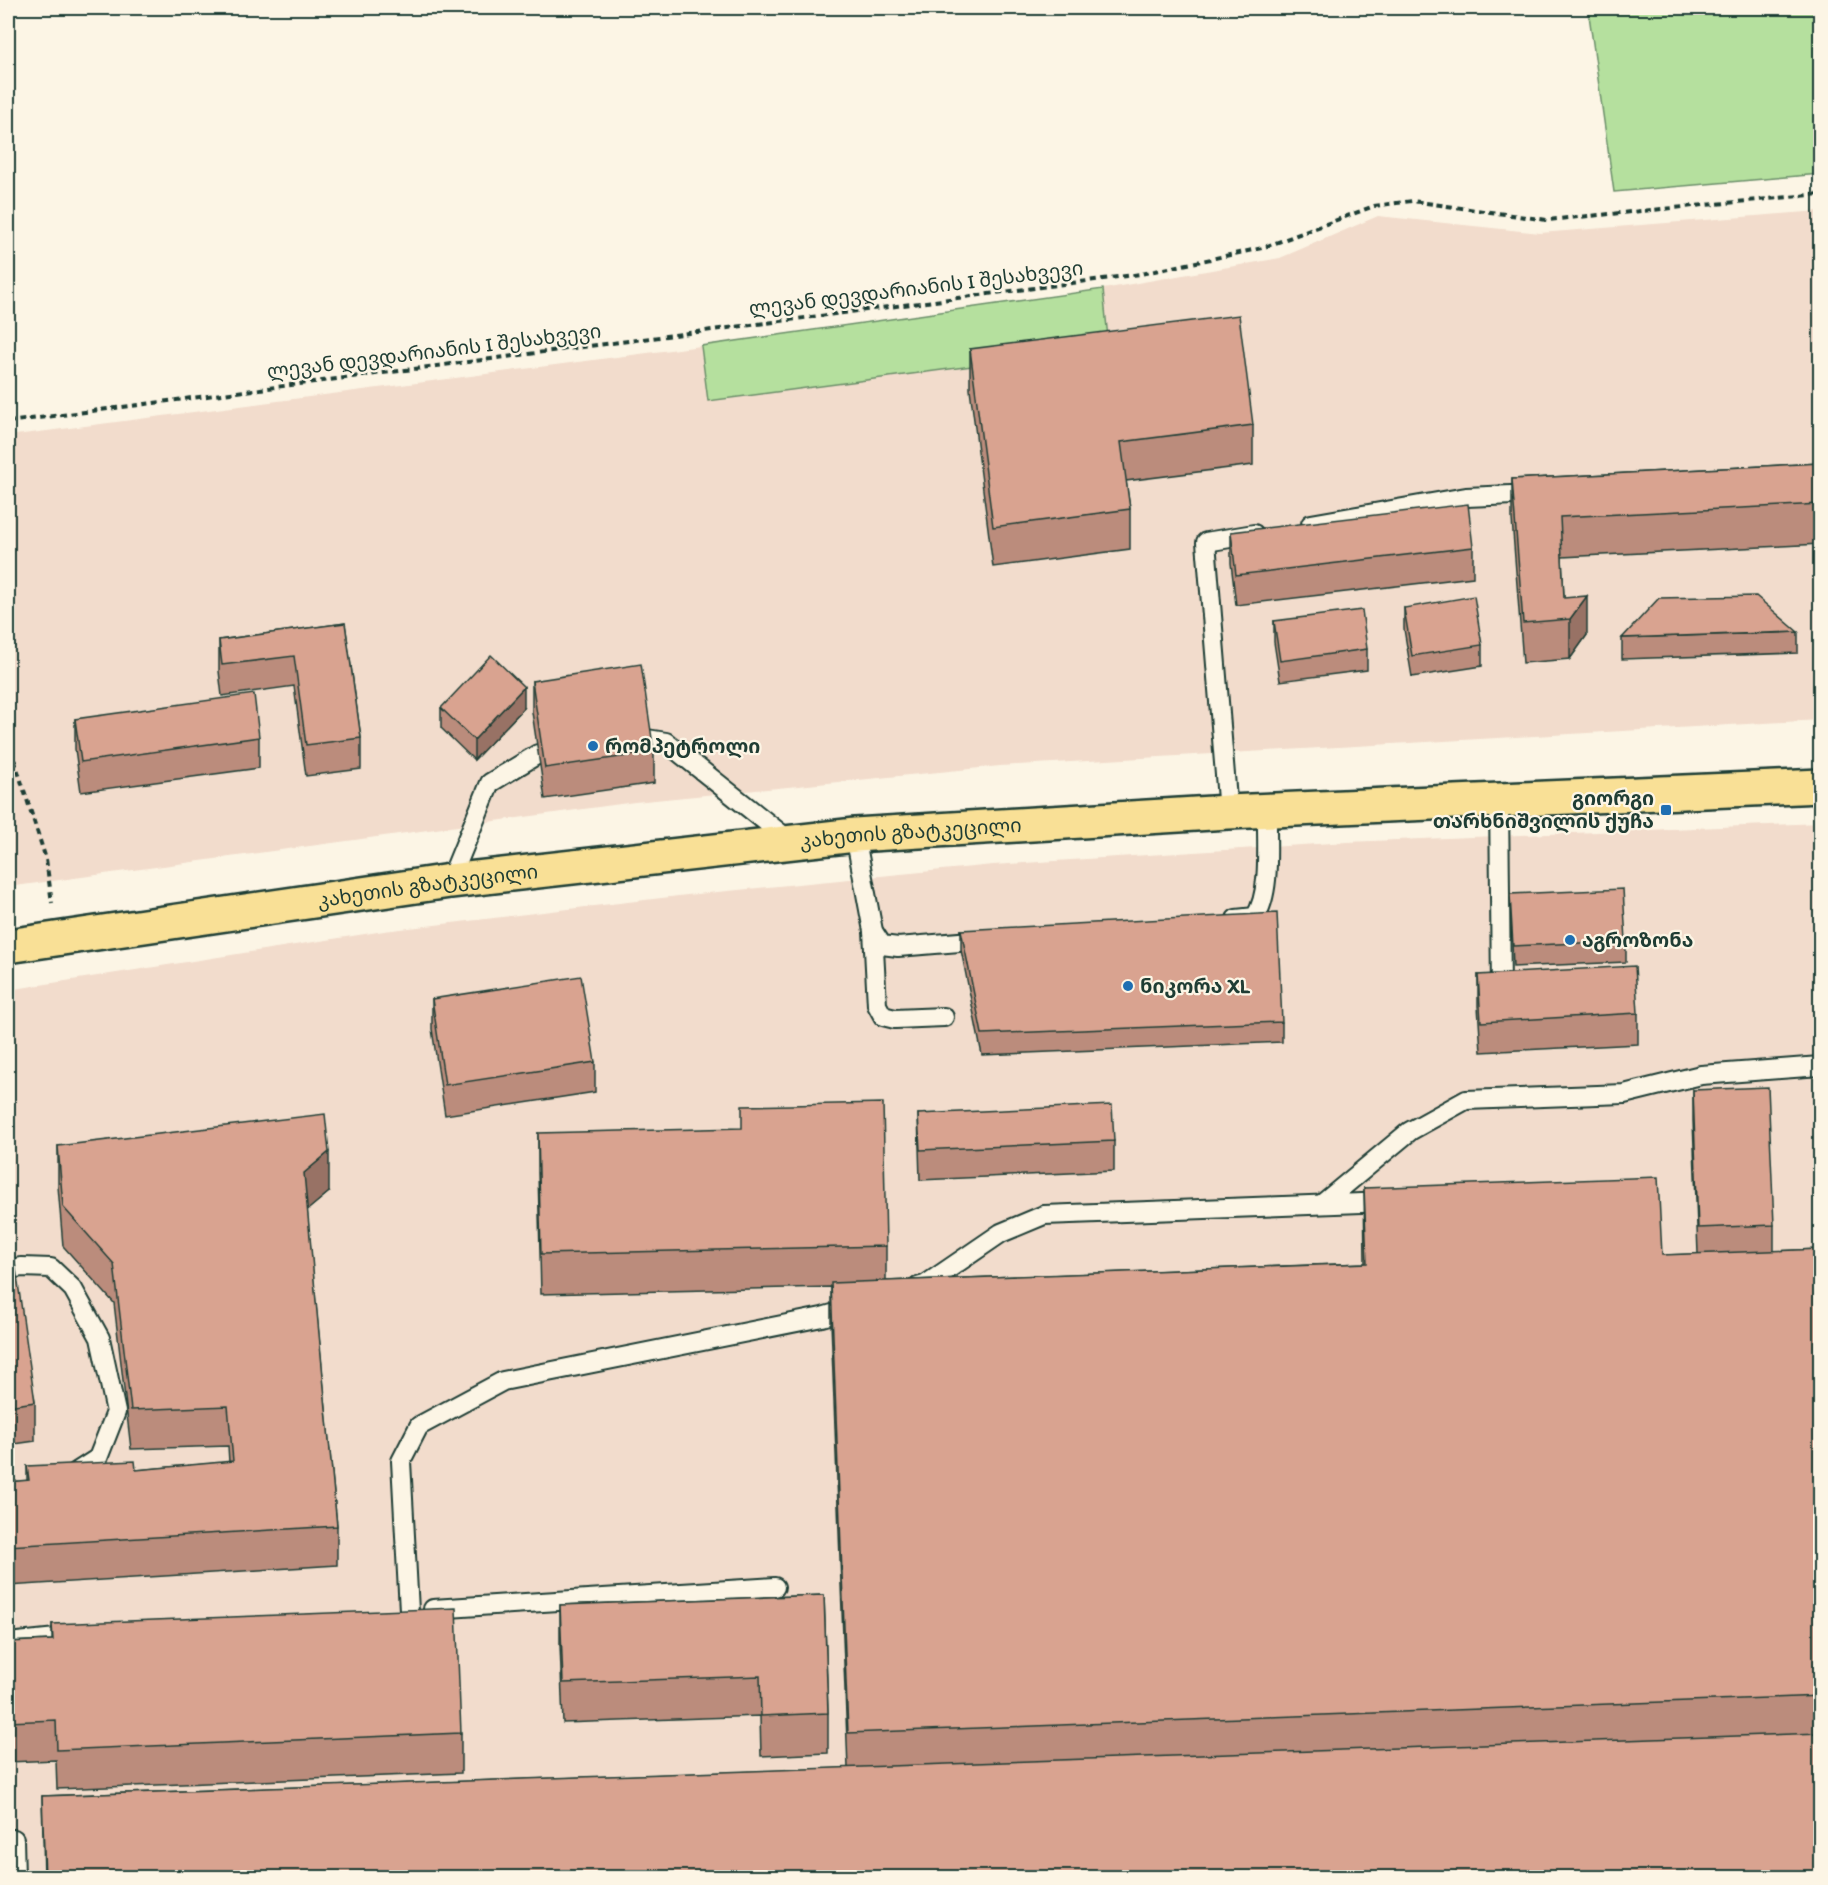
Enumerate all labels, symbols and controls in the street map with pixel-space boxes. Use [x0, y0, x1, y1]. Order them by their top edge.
street label: ლევან დევდარიანის I შესახვევი [748, 256, 1085, 321]
street label: ლევან დევდარიანის I შესახვევი [266, 319, 603, 384]
place label: რომპეტროლი [605, 734, 760, 758]
marker: რომპეტროლი [586, 739, 600, 753]
place label: გიორგი თარხნიშვილის ქუჩა [1433, 786, 1654, 833]
marker: გიორგი თარხნიშვილის ქუჩა [1659, 803, 1673, 817]
street label: კახეთის გზატკეცილი [798, 813, 1022, 853]
street label: კახეთის გზატკეცილი [316, 859, 539, 912]
place label: აგროზონა [1582, 928, 1693, 952]
marker: აგროზონა [1563, 933, 1577, 947]
place label: ნიკორა XL [1140, 974, 1251, 998]
marker: ნიკორა XL [1121, 979, 1135, 993]

